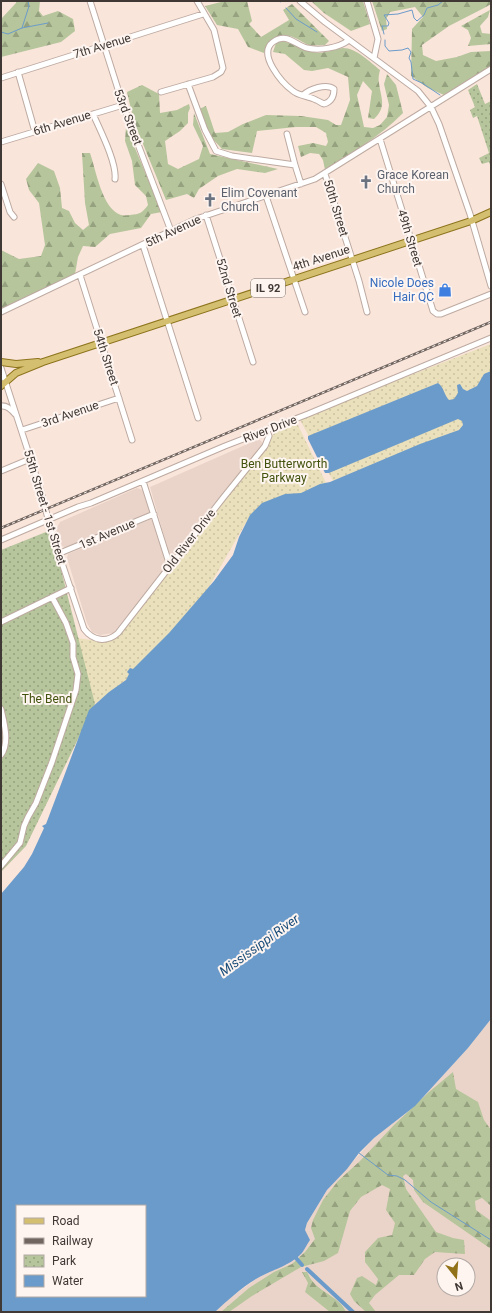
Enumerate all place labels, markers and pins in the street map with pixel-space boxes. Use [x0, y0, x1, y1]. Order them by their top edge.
place label: Grace Korean Church [377, 168, 449, 196]
church icon: Grace Korean Church [358, 174, 374, 190]
place label: Elim Covenant Church [221, 186, 298, 214]
church icon: Elim Covenant Church [202, 192, 218, 208]
place label: Nicole Does Hair QC [370, 276, 434, 304]
shop icon: Nicole Does Hair QC [437, 282, 453, 298]

